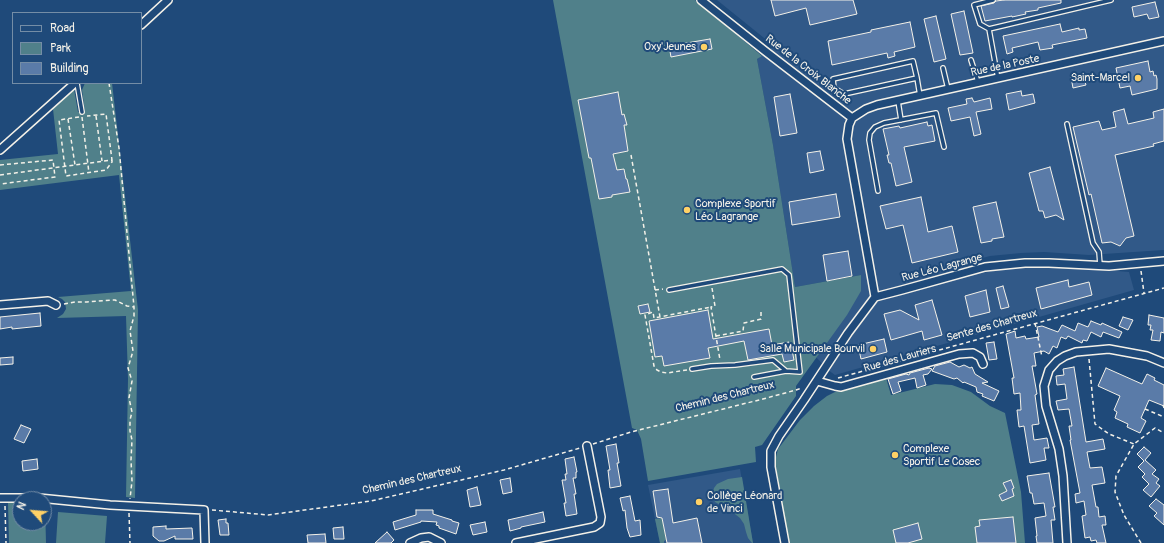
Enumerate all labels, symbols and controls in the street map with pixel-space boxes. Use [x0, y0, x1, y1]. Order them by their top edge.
legend [12, 12, 142, 84]
text: Road [50, 21, 75, 36]
street label: Rue de la Croix Blanche [762, 32, 854, 108]
place label: Oxy'Jeunes [644, 40, 696, 54]
text: Park [50, 41, 71, 56]
marker: Oxy'Jeunes [699, 42, 709, 52]
street label: Rue de la Poste [969, 52, 1041, 80]
text: Building [50, 61, 89, 76]
place label: Saint-Marcel [1071, 71, 1130, 85]
marker: Saint-Marcel [1133, 73, 1143, 83]
place label: Complexe Sportif Léo Lagrange [695, 197, 776, 223]
marker: Complexe Sportif Léo Lagrange [682, 205, 692, 215]
street label: Rue Léo Lagrange [900, 251, 984, 285]
street label: Sente des Chartreux [945, 307, 1039, 345]
place label: Salle Municipale Bourvil [759, 342, 865, 356]
street label: Rue des Lauriers [862, 342, 938, 376]
marker: Salle Municipale Bourvil [868, 344, 878, 354]
street label: Chemin des Chartreux [674, 378, 776, 416]
place label: Complexe Sportif Le Cosec [903, 442, 980, 468]
marker: Complexe Sportif Le Cosec [890, 450, 900, 460]
street label: Chemin des Chartreux [361, 462, 463, 498]
place label: Collège Léonard de Vinci [707, 489, 782, 515]
north arrow [12, 491, 52, 531]
marker: Collège Léonard de Vinci [694, 497, 704, 507]
text: N [14, 500, 29, 512]

